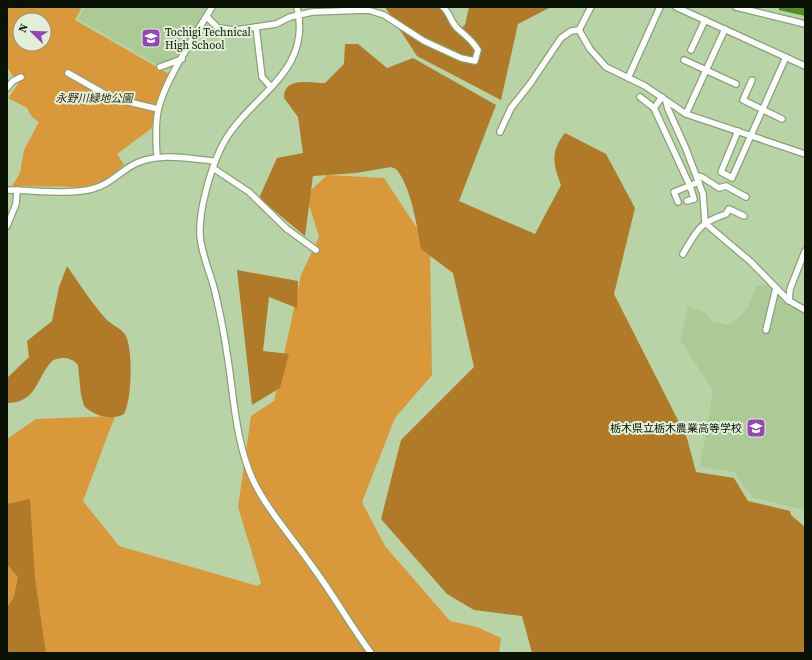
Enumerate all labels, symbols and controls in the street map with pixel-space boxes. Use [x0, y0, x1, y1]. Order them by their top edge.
north arrow [12, 12, 52, 52]
text: N [15, 22, 32, 35]
place label: Tochigi Technical High School [165, 25, 251, 53]
school or university icon: Tochigi Technical High School [140, 27, 162, 49]
park label: 永野川緑地公園 [56, 91, 134, 106]
school or university icon: 栃木県立栃木農業高等学校 [745, 417, 767, 439]
place label: 栃木県立栃木農業高等学校 [610, 421, 742, 436]

